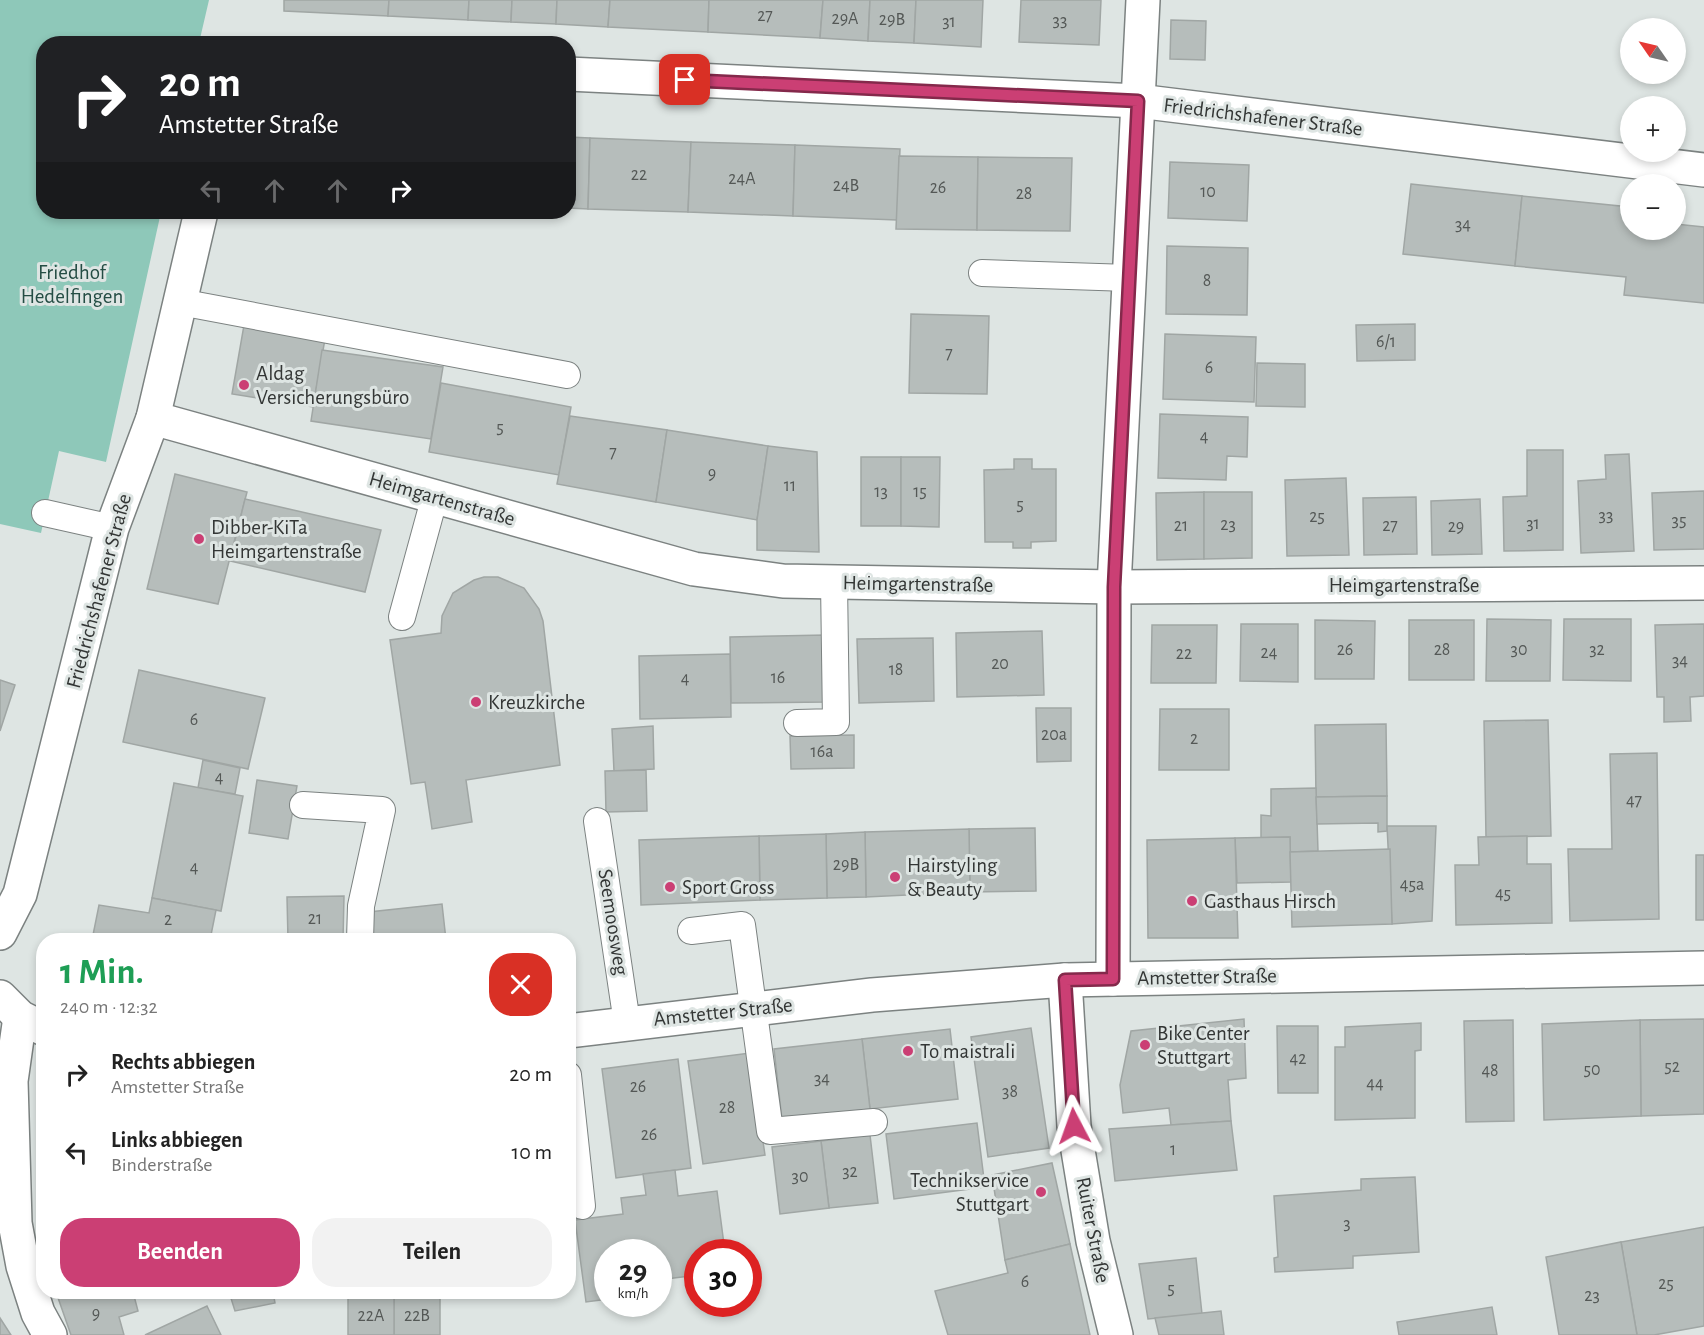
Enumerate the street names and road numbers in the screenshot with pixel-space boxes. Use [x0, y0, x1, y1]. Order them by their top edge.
street label: Friedrichshafener Straße [1162, 94, 1364, 140]
street label: Heimgartenstraße [367, 468, 517, 530]
street label: Friedrichshafener Straße [63, 491, 135, 691]
street label: Heimgartenstraße [842, 572, 994, 596]
street label: Heimgartenstraße [1329, 575, 1479, 596]
street label: Seemoosweg [594, 867, 632, 978]
street label: Amstetter Straße [1137, 965, 1277, 989]
street label: Amstetter Straße [652, 994, 794, 1030]
street label: Ruiter Straße [1072, 1175, 1114, 1285]

